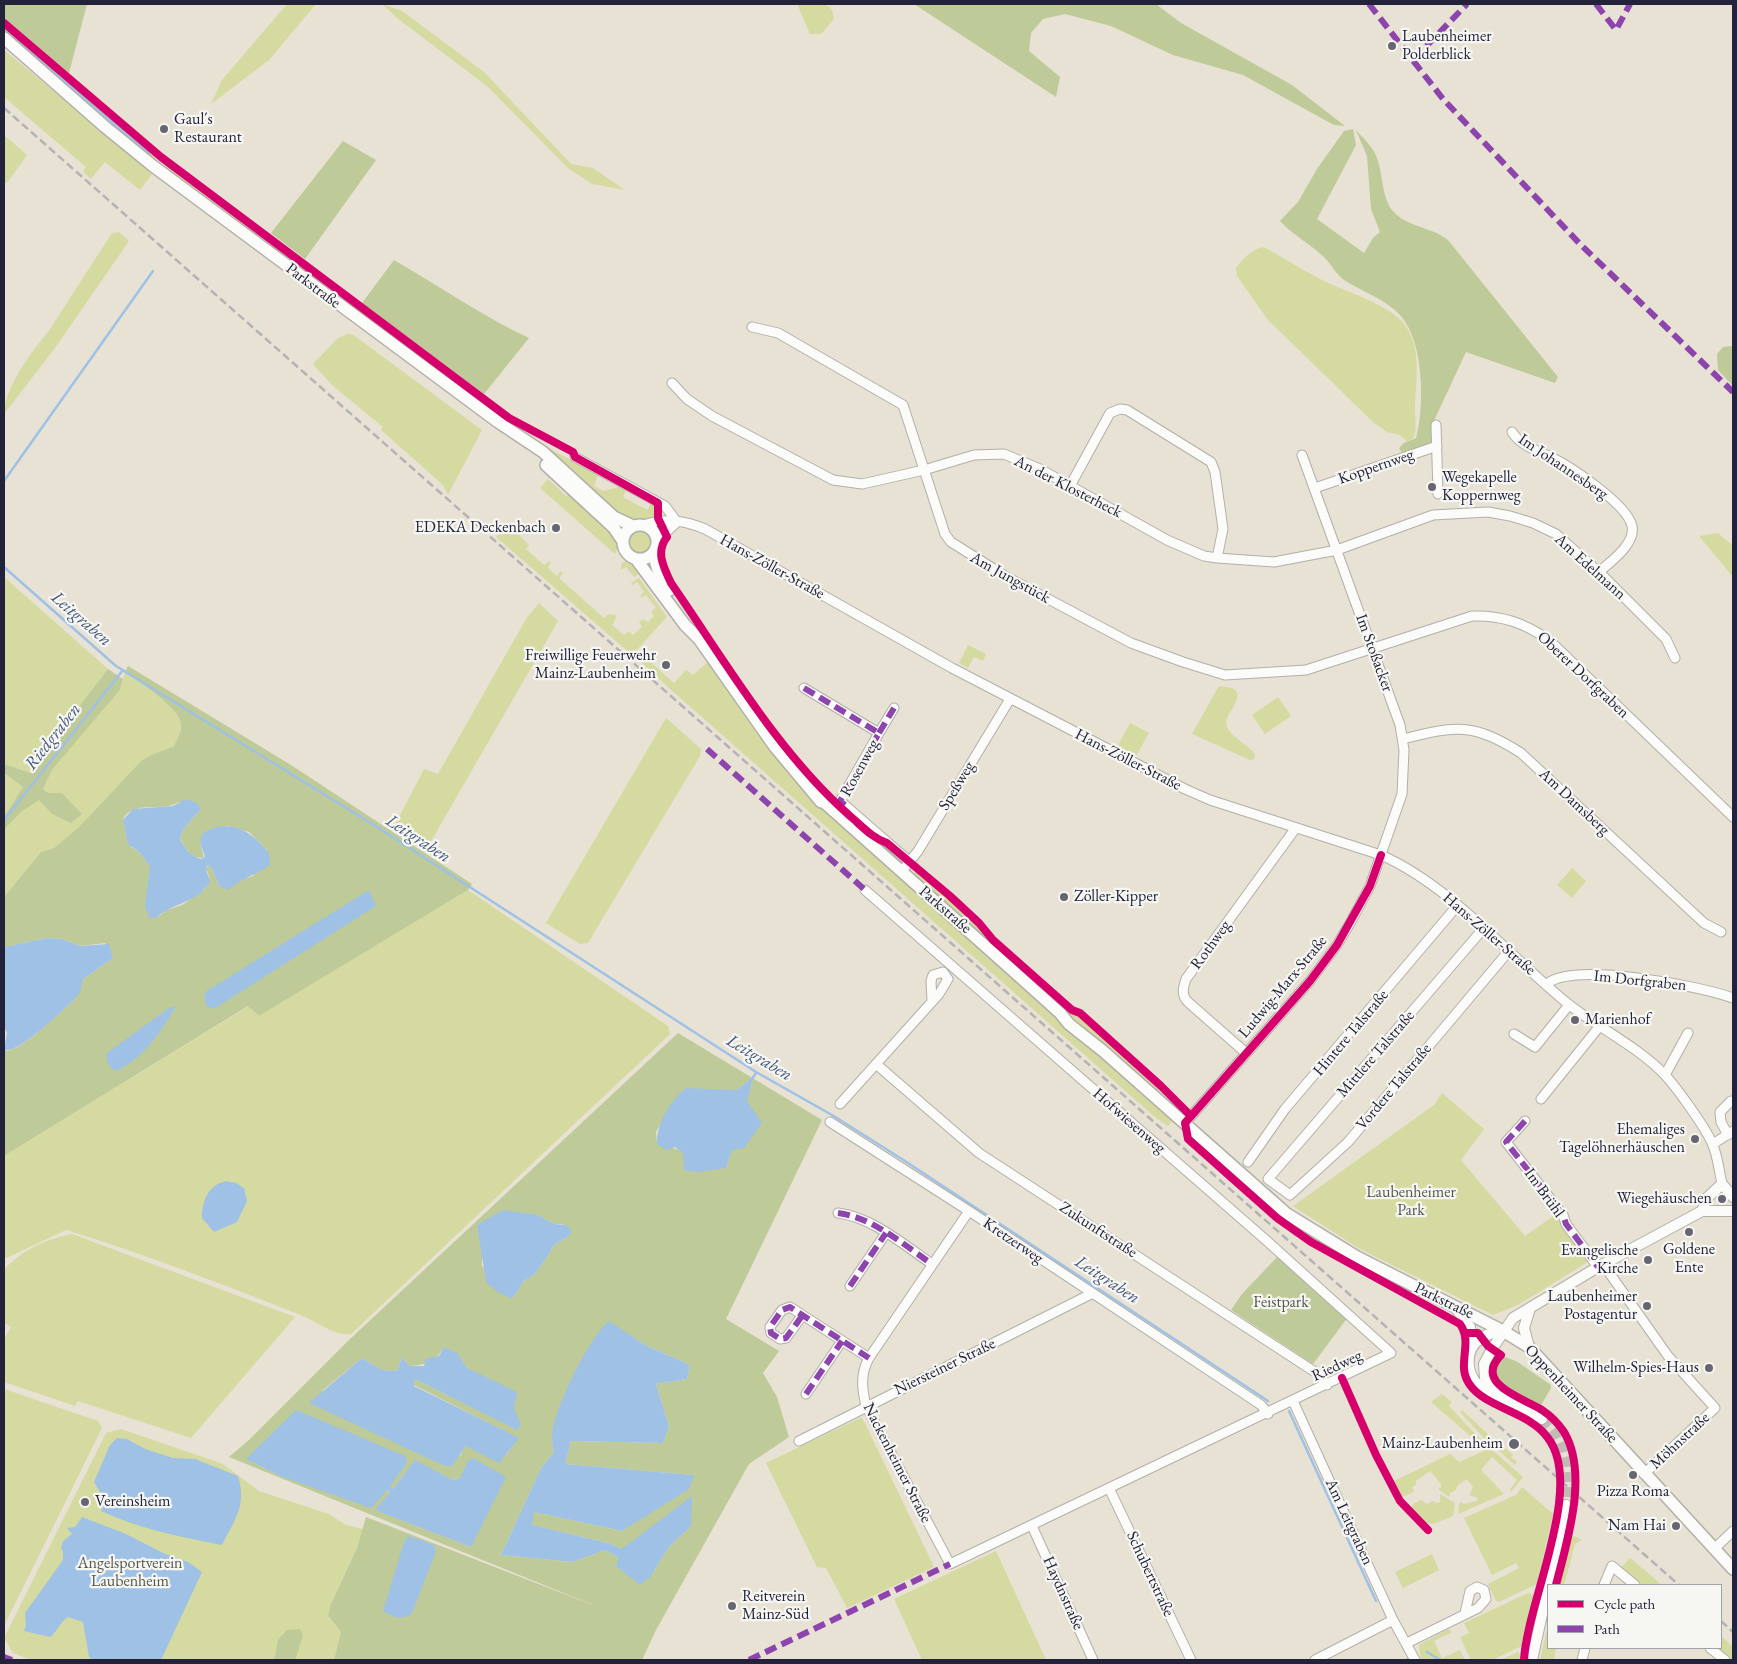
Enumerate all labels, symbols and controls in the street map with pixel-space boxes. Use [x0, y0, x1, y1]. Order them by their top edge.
place label: Laubenheimer Polderblick [1402, 27, 1492, 65]
marker: Laubenheimer Polderblick [1386, 40, 1398, 52]
place label: Gaul´s Restaurant [174, 110, 242, 148]
marker: Gaul´s Restaurant [158, 123, 170, 135]
street label: Parkstraße [282, 259, 344, 313]
street label: Im Johannesberg [1515, 430, 1611, 504]
street label: Koppernweg [1336, 445, 1416, 489]
street label: An der Klosterheck [1011, 452, 1125, 522]
place label: Wegekapelle Koppernweg [1442, 468, 1521, 506]
marker: Wegekapelle Koppernweg [1426, 481, 1438, 493]
place label: EDEKA Deckenbach [415, 518, 546, 538]
marker: EDEKA Deckenbach [550, 522, 562, 534]
street label: Hans-Zöller-Straße [716, 530, 828, 604]
street label: Am Edelmann [1550, 530, 1630, 604]
street label: Am Jungstück [967, 548, 1053, 608]
water label: Leitgraben [46, 587, 116, 651]
street label: Im Stoßacker [1351, 611, 1397, 695]
street label: Oberer Dorfgraben [1533, 627, 1633, 723]
place label: Freiwillige Feuerwehr Mainz-Laubenheim [525, 646, 656, 684]
marker: Freiwillige Feuerwehr Mainz-Laubenheim [660, 659, 672, 671]
water label: Riedgraben [20, 699, 86, 775]
street label: Hans-Zöller-Straße [1072, 725, 1184, 795]
street label: Rosenweg [836, 736, 884, 800]
street label: Speßweg [935, 758, 979, 814]
street label: Am Damsberg [1535, 764, 1613, 840]
water label: Leitgraben [382, 810, 454, 868]
street label: Parkstraße [915, 882, 975, 938]
place label: Zöller-Kipper [1074, 887, 1158, 907]
street label: Hans-Zöller-Straße [1439, 888, 1539, 980]
marker: Zöller-Kipper [1058, 891, 1070, 903]
street label: Rothweg [1187, 917, 1235, 973]
street label: Ludwig-Marx-Straße [1235, 932, 1331, 1042]
street label: Im Dorfgraben [1593, 967, 1687, 995]
street label: Hintere Talstraße [1309, 986, 1393, 1080]
street label: Mittlere Talstraße [1333, 1007, 1419, 1101]
place label: Marienhof [1585, 1010, 1651, 1030]
marker: Marienhof [1569, 1014, 1581, 1026]
water label: Leitgraben [722, 1030, 796, 1086]
street label: Vordere Talstraße [1352, 1040, 1436, 1134]
street label: Hofwiesenweg [1089, 1084, 1169, 1158]
place label: Ehemaliges Tagelöhnerhäuschen [1559, 1120, 1685, 1158]
marker: Ehemaliges Tagelöhnerhäuschen [1689, 1133, 1701, 1145]
street label: Im Brühl [1520, 1165, 1568, 1221]
park label: Laubenheimer Park [1366, 1183, 1456, 1221]
place label: Wiegehäuschen [1617, 1189, 1712, 1209]
marker: Wiegehäuschen [1716, 1193, 1728, 1205]
street label: Zukunftstraße [1056, 1198, 1140, 1262]
street label: Kretzerweg [979, 1214, 1047, 1268]
marker: Goldene Ente [1683, 1226, 1695, 1238]
place label: Goldene Ente [1663, 1240, 1715, 1278]
place label: Evangelische Kirche [1561, 1241, 1638, 1279]
water label: Leitgraben [1071, 1251, 1143, 1309]
marker: Evangelische Kirche [1642, 1254, 1654, 1266]
street label: Parkstraße [1411, 1278, 1477, 1324]
place label: Laubenheimer Postagentur [1547, 1287, 1637, 1325]
park label: Feistpark [1253, 1293, 1309, 1313]
marker: Laubenheimer Postagentur [1641, 1300, 1653, 1312]
street label: Niersteiner Straße [891, 1334, 999, 1400]
street label: Oppenheimer Straße [1520, 1341, 1622, 1447]
street label: Riedweg [1309, 1346, 1365, 1386]
place label: Wilhelm-Spies-Haus [1573, 1358, 1699, 1378]
marker: Wilhelm-Spies-Haus [1703, 1362, 1715, 1374]
street label: Nackenheimer Straße [859, 1400, 935, 1526]
street label: Möhnstraße [1646, 1409, 1714, 1473]
place label: Mainz-Laubenheim [1382, 1434, 1503, 1454]
marker: Mainz-Laubenheim [1507, 1437, 1521, 1451]
marker: Pizza Roma [1627, 1469, 1639, 1481]
street label: Am Leitgraben [1321, 1476, 1377, 1568]
place label: Pizza Roma [1597, 1482, 1669, 1502]
place label: Vereinsheim [95, 1492, 170, 1512]
marker: Vereinsheim [79, 1496, 91, 1508]
place label: Nam Hai [1608, 1516, 1666, 1536]
marker: Nam Hai [1670, 1520, 1682, 1532]
street label: Schubertstraße [1122, 1528, 1178, 1620]
street label: Haydnstraße [1038, 1553, 1088, 1633]
park label: Angelsportverein Laubenheim [77, 1554, 183, 1592]
legend [1547, 1584, 1722, 1649]
place label: Reitverein Mainz-Süd [742, 1587, 809, 1625]
text: Cycle path [1594, 1594, 1655, 1613]
marker: Reitverein Mainz-Süd [726, 1600, 738, 1612]
text: Path [1594, 1619, 1620, 1638]

